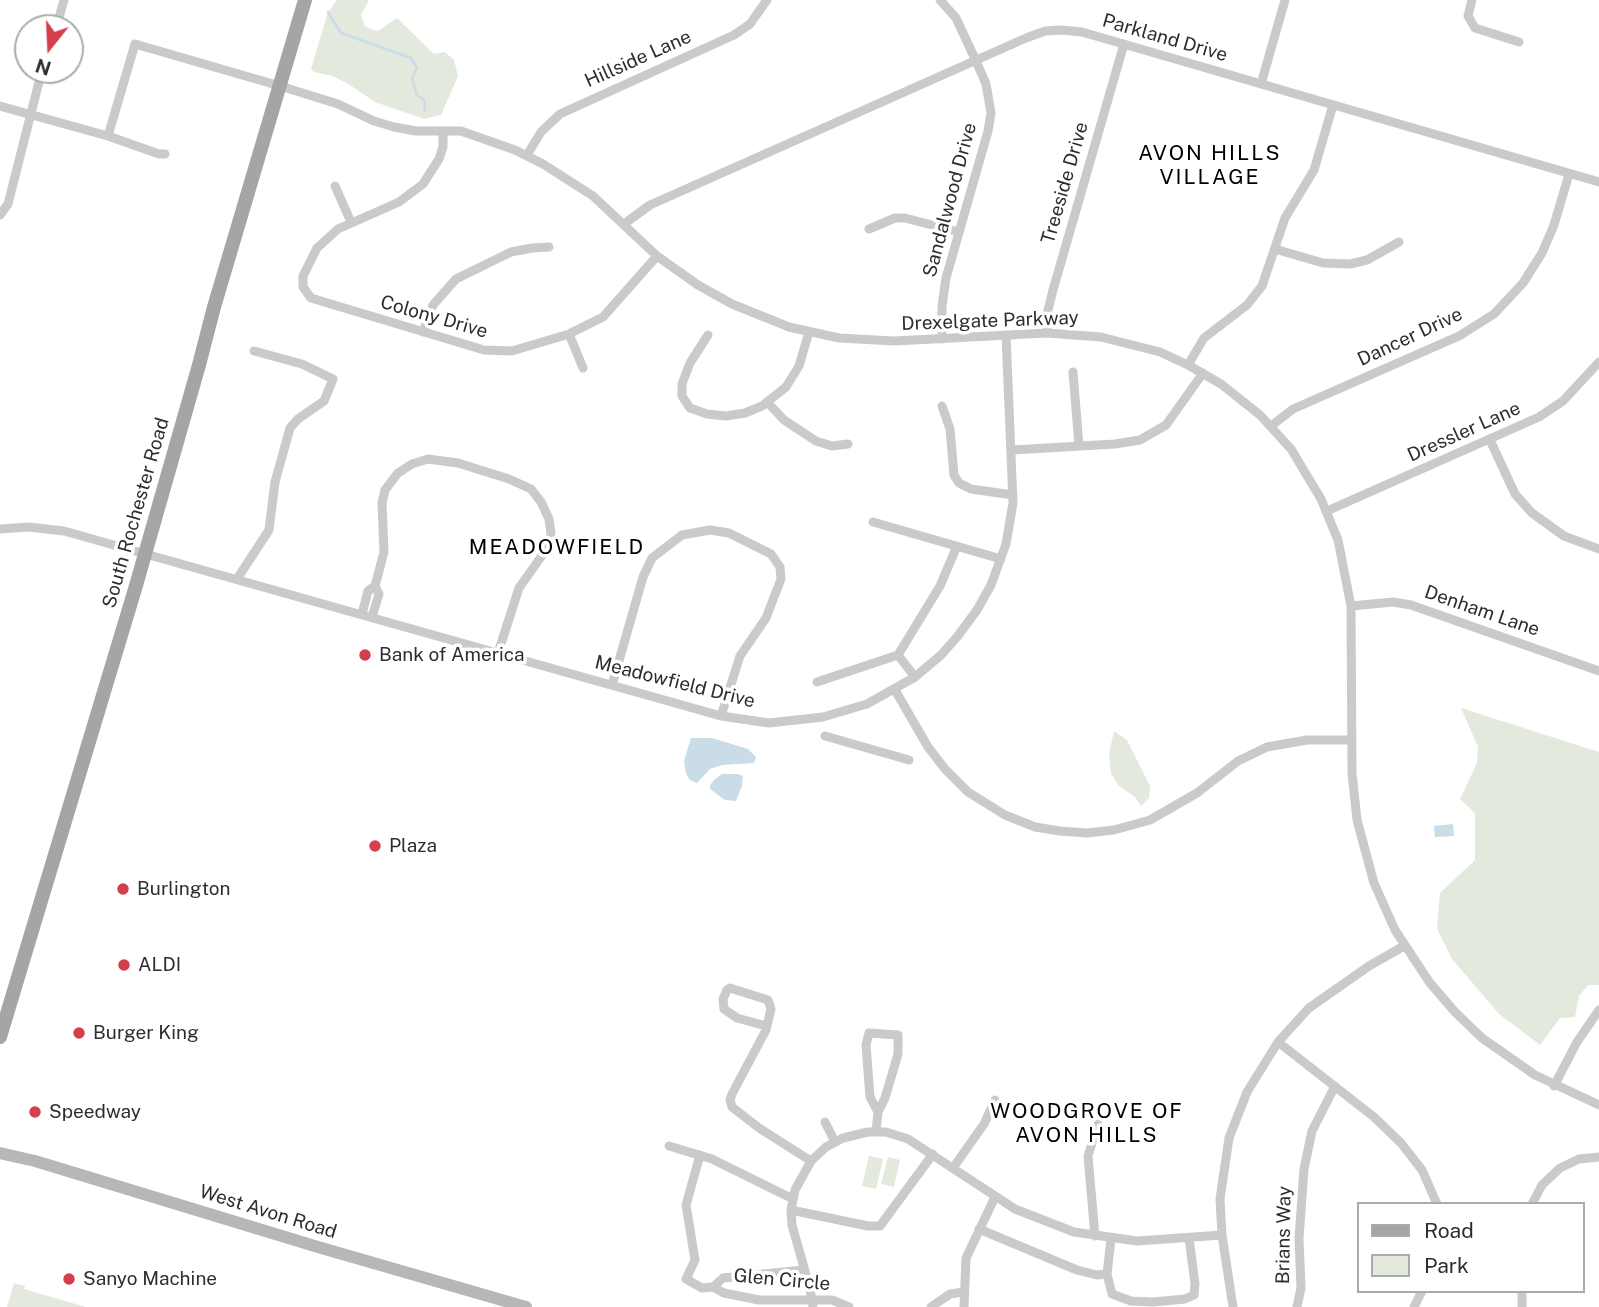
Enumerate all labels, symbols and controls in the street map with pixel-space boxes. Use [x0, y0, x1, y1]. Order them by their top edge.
street label: Parkland Drive [1100, 9, 1230, 67]
north arrow [14, 14, 84, 84]
street label: Hillside Lane [581, 25, 695, 93]
text: N [33, 54, 54, 80]
street label: Treeside Drive [1037, 119, 1093, 247]
street label: Sandalwood Drive [918, 120, 982, 280]
district label: AVON HILLS VILLAGE [1140, 141, 1280, 191]
street label: Colony Drive [378, 291, 490, 343]
street label: Dancer Drive [1354, 303, 1466, 371]
street label: Drexelgate Parkway [901, 307, 1079, 335]
street label: Dressler Lane [1404, 397, 1524, 467]
street label: South Rochester Road [98, 415, 174, 611]
district label: MEADOWFIELD [470, 535, 644, 561]
street label: Denham Lane [1421, 581, 1543, 641]
place label: Bank of America [379, 644, 525, 666]
marker: Bank of America [357, 647, 373, 663]
street label: Meadowfield Drive [593, 651, 757, 713]
place label: Plaza [389, 835, 437, 857]
marker: Plaza [367, 838, 383, 854]
place label: Burlington [137, 878, 231, 900]
marker: Burlington [115, 881, 131, 897]
place label: ALDI [138, 954, 181, 976]
marker: ALDI [116, 957, 132, 973]
place label: Burger King [93, 1022, 199, 1044]
marker: Burger King [71, 1025, 87, 1041]
district label: WOODGROVE OF AVON HILLS [992, 1099, 1182, 1149]
place label: Speedway [49, 1101, 141, 1123]
marker: Speedway [27, 1104, 43, 1120]
street label: West Avon Road [197, 1180, 339, 1244]
street label: Brians Way [1272, 1186, 1296, 1284]
legend [1358, 1202, 1585, 1293]
text: Road [1424, 1218, 1474, 1243]
text: Park [1424, 1253, 1469, 1278]
street label: Glen Circle [733, 1264, 831, 1296]
place label: Sanyo Machine [83, 1268, 217, 1290]
marker: Sanyo Machine [61, 1271, 77, 1287]

